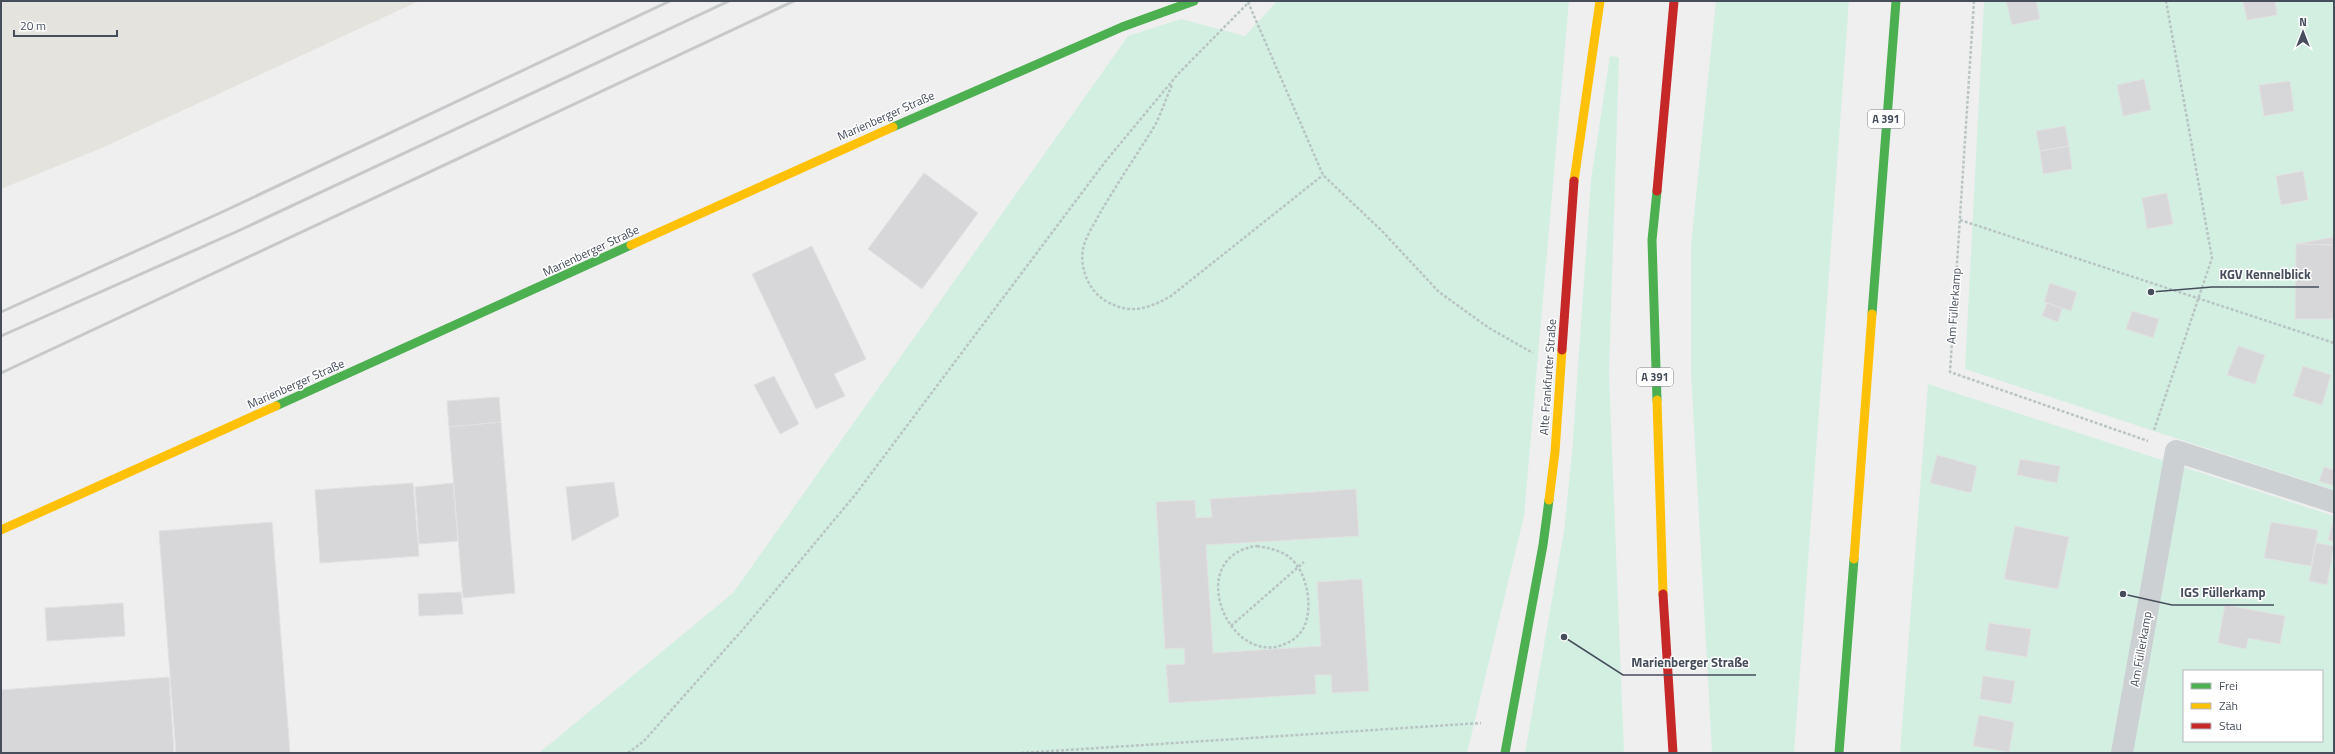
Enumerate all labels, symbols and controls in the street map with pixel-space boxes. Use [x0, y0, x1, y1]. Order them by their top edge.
scale bar [14, 12, 117, 38]
north arrow [2283, 12, 2323, 52]
text: N [2299, 14, 2307, 30]
text: 20 m [20, 16, 46, 35]
street label: Marienberger Straße [834, 86, 937, 145]
road number: A 391 [1868, 110, 1904, 128]
street label: Marienberger Straße [539, 220, 642, 281]
callout: KGV Kennelblick [2212, 262, 2319, 287]
text: KGV Kennelblick [2219, 264, 2311, 284]
street label: Am Füllerkamp [1941, 267, 1966, 345]
street label: Alte Frankfurter Straße [1534, 318, 1561, 436]
street label: Marienberger Straße [244, 354, 347, 413]
road number: A 391 [1637, 368, 1673, 386]
callout: IGS Füllerkamp [2172, 580, 2274, 605]
text: IGS Füllerkamp [2180, 582, 2266, 602]
street label: Am Füllerkamp [2125, 610, 2156, 688]
callout: Marienberger Straße [1623, 650, 1756, 675]
text: Marienberger Straße [1631, 652, 1749, 672]
legend [2183, 670, 2323, 742]
text: Frei [2219, 676, 2238, 695]
text: Zäh [2219, 696, 2238, 715]
text: Stau [2219, 716, 2242, 735]

